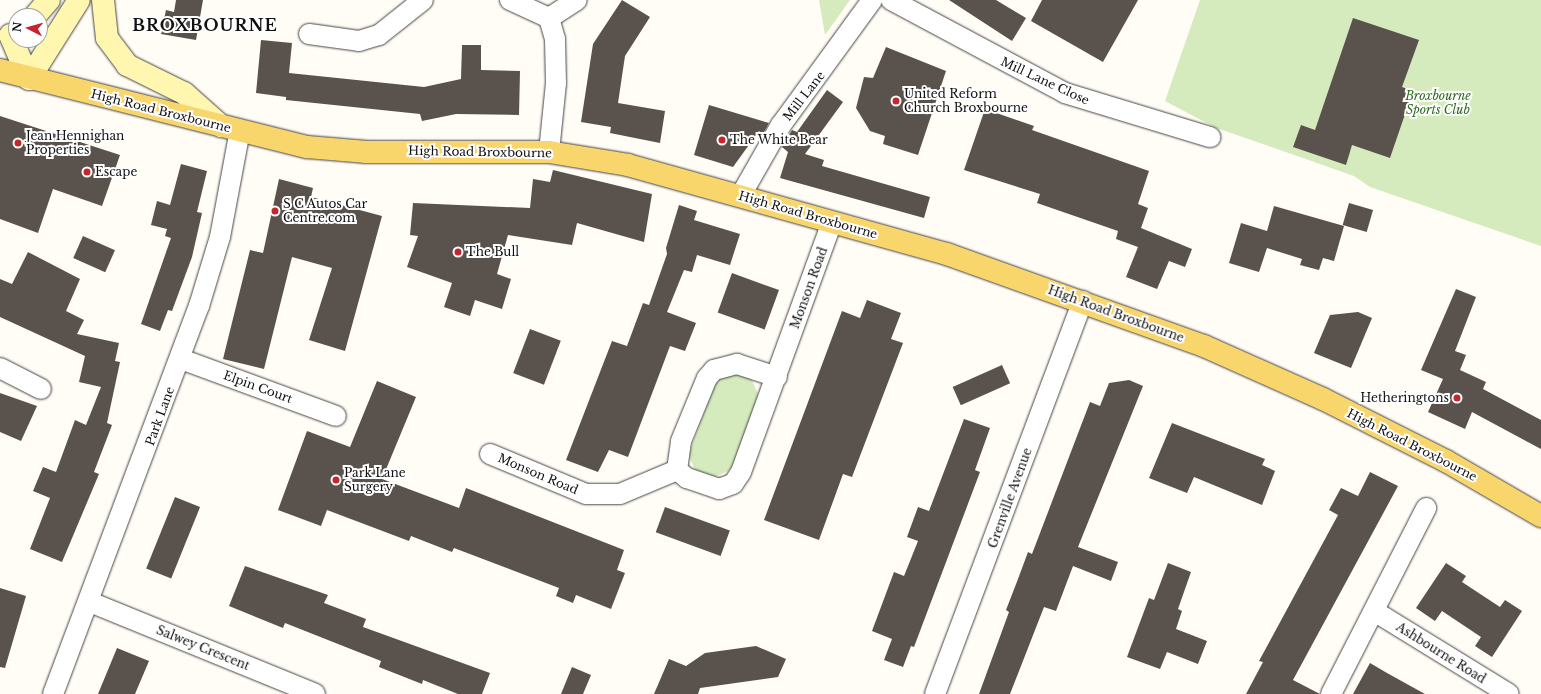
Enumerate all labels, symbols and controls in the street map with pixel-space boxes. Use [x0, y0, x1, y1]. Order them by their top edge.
north arrow [8, 8, 48, 48]
district label: BROXBOURNE [132, 15, 278, 35]
text: N [10, 21, 25, 33]
street label: Mill Lane Close [998, 54, 1092, 108]
street label: Mill Lane [780, 68, 828, 124]
street label: High Road Broxbourne [90, 87, 232, 135]
place label: United Reform Church Broxbourne [904, 87, 1028, 115]
park label: Broxbourne Sports Club [1405, 89, 1471, 117]
marker: United Reform Church Broxbourne [891, 96, 901, 106]
place label: Jean Hennighan Properties [26, 129, 124, 157]
place label: The White Bear [730, 133, 828, 147]
marker: The White Bear [717, 135, 727, 145]
marker: Jean Hennighan Properties [13, 138, 23, 148]
street label: High Road Broxbourne [408, 144, 552, 160]
place label: Escape [95, 165, 137, 179]
marker: Escape [82, 167, 92, 177]
street label: High Road Broxbourne [737, 188, 879, 242]
place label: S C Autos Car Centre.com [283, 197, 368, 225]
marker: S C Autos Car Centre.com [270, 206, 280, 216]
place label: The Bull [466, 245, 519, 259]
street label: Monson Road [788, 245, 830, 331]
marker: The Bull [453, 247, 463, 257]
street label: High Road Broxbourne [1046, 283, 1186, 345]
street label: Elpin Court [222, 368, 294, 406]
street label: Park Lane [143, 384, 177, 448]
place label: Hetheringtons [1360, 391, 1449, 405]
marker: Hetheringtons [1452, 393, 1462, 403]
street label: High Road Broxbourne [1345, 406, 1479, 484]
street label: Grenville Avenue [985, 446, 1035, 550]
street label: Monson Road [496, 451, 580, 497]
place label: Park Lane Surgery [344, 466, 406, 494]
marker: Park Lane Surgery [331, 475, 341, 485]
street label: Ashbourne Road [1394, 620, 1488, 686]
street label: Salwey Crescent [154, 623, 252, 673]

